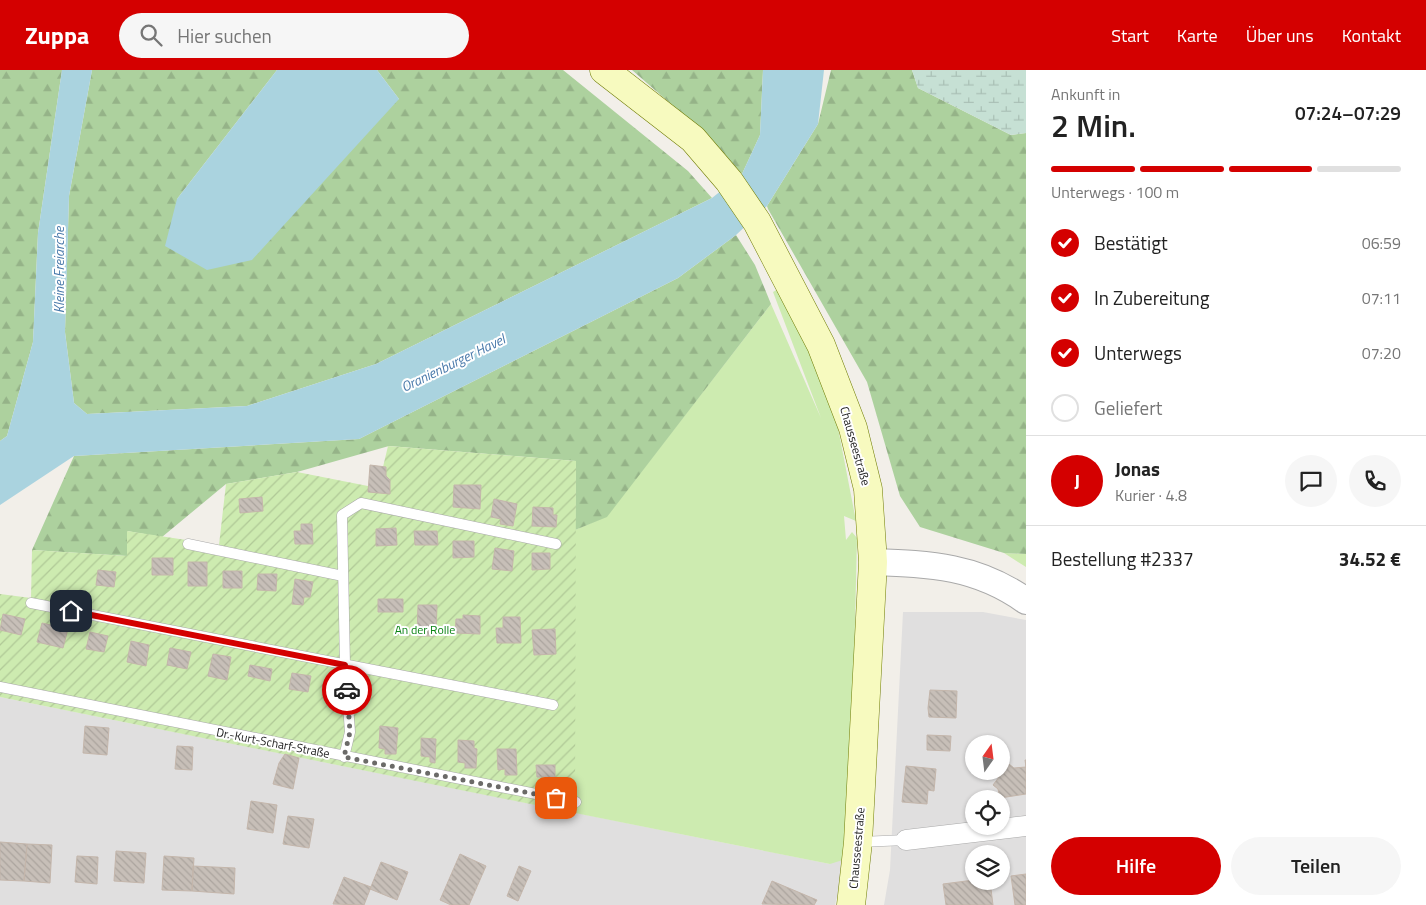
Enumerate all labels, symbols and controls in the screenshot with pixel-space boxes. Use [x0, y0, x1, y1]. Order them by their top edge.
search box [119, 13, 469, 58]
text: Zuppa [25, 17, 89, 53]
icon: search [137, 21, 165, 49]
text: Hier suchen [177, 21, 272, 50]
text: Start [1111, 22, 1149, 49]
text: Karte [1177, 22, 1218, 49]
text: Über uns [1246, 22, 1314, 49]
text: Kontakt [1342, 22, 1401, 49]
text: Ankunft in [1051, 82, 1120, 106]
text: 07:24–07:29 [1295, 98, 1401, 127]
text: 2 Min. [1051, 101, 1136, 149]
text: Unterwegs · 100 m [1051, 180, 1179, 204]
water label: Kleine Freiarche [48, 225, 69, 313]
text: Bestätigt [1094, 228, 1168, 257]
icon: check [1051, 229, 1079, 257]
text: 06:59 [1362, 231, 1401, 255]
text: In Zubereitung [1094, 283, 1210, 312]
icon: check [1051, 284, 1079, 312]
text: 07:11 [1362, 286, 1401, 310]
water label: Oranienburger Havel [397, 327, 510, 397]
text: Unterwegs [1094, 338, 1182, 367]
icon: check [1051, 339, 1079, 367]
text: 07:20 [1362, 341, 1401, 365]
text: Geliefert [1094, 393, 1162, 422]
street label: Chausseestraße [835, 404, 876, 488]
text: Jonas [1115, 454, 1160, 483]
button: chat [1285, 455, 1337, 507]
button: phone [1349, 455, 1401, 507]
text: J [1074, 466, 1080, 495]
text: Kurier · 4.8 [1115, 483, 1187, 507]
text: Bestellung #2337 [1051, 544, 1194, 573]
text: 34.52 € [1339, 544, 1401, 573]
pin [50, 590, 92, 632]
icon: home [57, 597, 85, 625]
park label: An der Rolle [395, 620, 455, 639]
courier [322, 665, 372, 715]
icon: car [333, 676, 361, 704]
street label: Dr.-Kurt-Scharf-Straße [215, 722, 331, 763]
north arrow [965, 735, 1010, 780]
map controls [965, 735, 1010, 890]
pin [535, 777, 577, 819]
icon: bag [542, 784, 570, 812]
button: locate [965, 790, 1010, 835]
street label: Chausseestraße [843, 807, 870, 889]
button: Hilfe [1051, 837, 1221, 895]
button: Teilen [1231, 837, 1401, 895]
button: layers [965, 845, 1010, 890]

